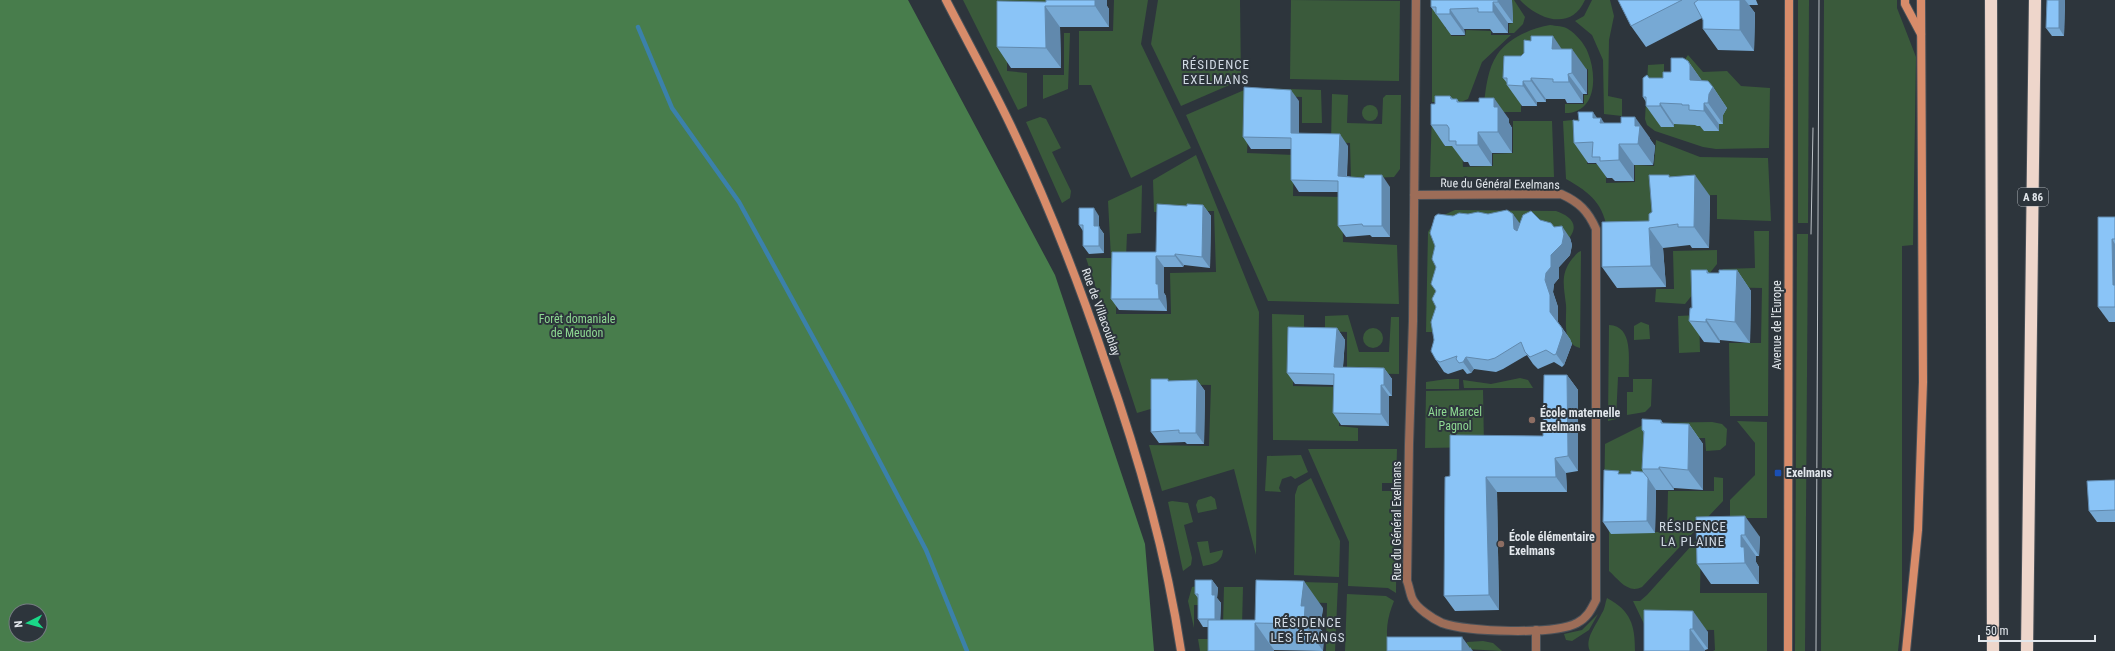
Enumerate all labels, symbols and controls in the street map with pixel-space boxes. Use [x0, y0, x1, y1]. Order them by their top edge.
district label: RÉSIDENCE EXELMANS [1182, 57, 1250, 87]
street label: Rue du Général Exelmans [1440, 176, 1560, 192]
road number: A 86 [2018, 188, 2048, 206]
street label: Rue de Villacoublay [1079, 266, 1123, 358]
street label: Avenue de l'Europe [1770, 280, 1784, 370]
park label: Forêt domaniale de Meudon [539, 312, 616, 340]
park label: Aire Marcel Pagnol [1428, 405, 1482, 433]
place label: École maternelle Exelmans [1540, 405, 1620, 434]
marker: École maternelle Exelmans [1527, 415, 1537, 425]
street label: Rue du Général Exelmans [1390, 461, 1404, 581]
place label: Exelmans [1786, 466, 1832, 480]
marker: Exelmans [1773, 468, 1783, 478]
district label: RÉSIDENCE LA PLAINE [1659, 519, 1727, 549]
place label: École élémentaire Exelmans [1509, 529, 1595, 558]
marker: École élémentaire Exelmans [1496, 539, 1506, 549]
north arrow [8, 603, 48, 643]
district label: RÉSIDENCE LES ÉTANGS [1270, 615, 1346, 645]
scale bar [1979, 617, 2095, 643]
text: N [12, 620, 25, 628]
text: 50 m [1985, 624, 2009, 638]

